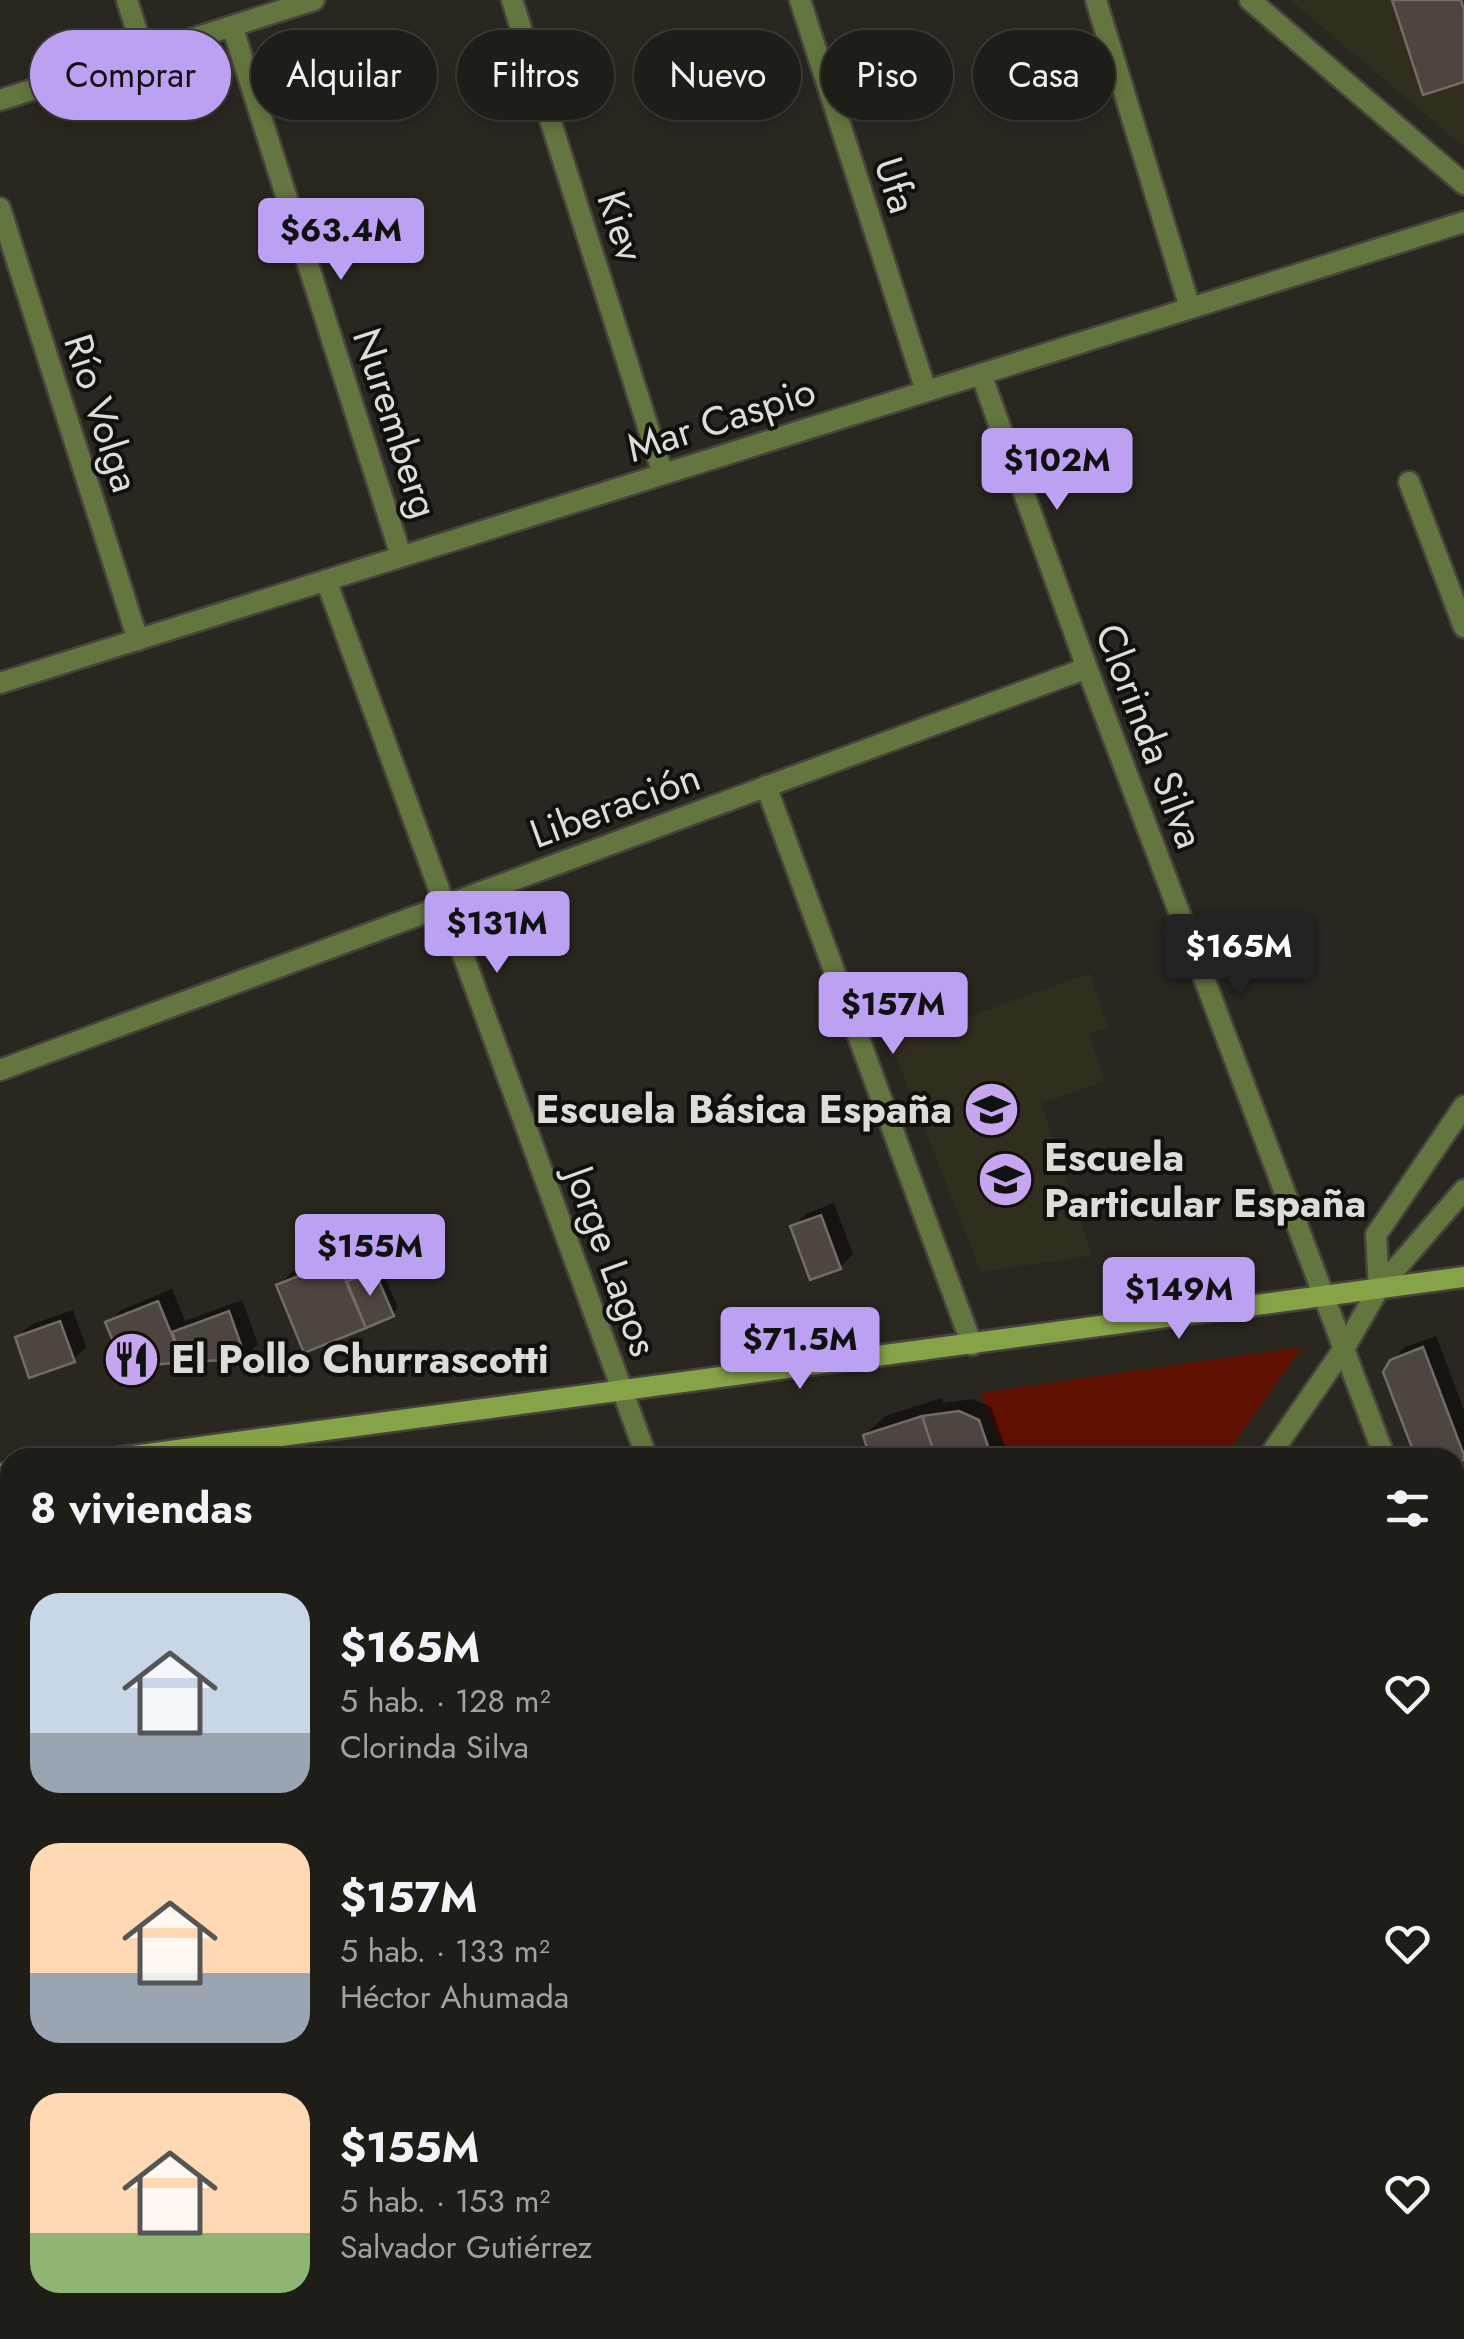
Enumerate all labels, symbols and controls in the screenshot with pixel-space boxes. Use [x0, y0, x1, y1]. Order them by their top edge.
chip: Comprar [30, 30, 231, 120]
chip: Alquilar [251, 30, 437, 120]
chip: Filtros [457, 30, 614, 120]
chip: Nuevo [634, 30, 801, 120]
chip: Piso [821, 30, 953, 120]
chip: Casa [973, 30, 1115, 120]
street label: Ufa [860, 150, 932, 220]
street label: Kiev [583, 183, 660, 269]
pin: $63.4M [260, 198, 422, 283]
text: $63.4M [280, 207, 402, 253]
street label: Nuremberg [338, 321, 454, 525]
street label: Río Volga [49, 327, 155, 499]
street label: Mar Caspio [619, 361, 823, 477]
pin: $102M [987, 428, 1127, 513]
text: $102M [1004, 437, 1110, 483]
street label: Clorinda Silva [1081, 615, 1219, 857]
street label: Liberación [522, 747, 708, 863]
pin: $131M [427, 891, 567, 976]
text: $131M [447, 900, 547, 946]
pin: $165M [1169, 914, 1309, 999]
text: $165M [1186, 923, 1292, 969]
pin: $157M [823, 972, 963, 1057]
text: $157M [841, 981, 945, 1027]
school or university icon: Escuela Básica España [961, 1079, 1021, 1139]
place label: Escuela Básica España [536, 1080, 952, 1138]
place label: Escuela Particular España [1044, 1128, 1366, 1232]
school or university icon: Escuela Particular España [975, 1150, 1035, 1210]
street label: Jorge Lagos [549, 1153, 673, 1364]
pin: $155M [300, 1214, 440, 1299]
text: $155M [317, 1223, 423, 1269]
pin: $149M [1109, 1257, 1249, 1342]
text: $149M [1125, 1266, 1233, 1312]
pin: $71.5M [719, 1307, 881, 1392]
text: $71.5M [743, 1316, 857, 1362]
restaurant icon: El Pollo Churrascotti [102, 1329, 162, 1389]
place label: El Pollo Churrascotti [171, 1330, 549, 1388]
text: 8 viviendas [30, 1478, 252, 1539]
icon: filters [1380, 1481, 1435, 1536]
text: $165M [340, 1617, 480, 1678]
icon: home [110, 1633, 230, 1753]
icon: heart [1380, 1666, 1435, 1721]
text: 5 hab. · 128 m² [340, 1678, 551, 1724]
text: Clorinda Silva [340, 1724, 529, 1770]
text: $157M [340, 1867, 477, 1928]
icon: home [110, 1883, 230, 2003]
icon: heart [1380, 1916, 1435, 1971]
text: 5 hab. · 133 m² [340, 1928, 550, 1974]
text: Héctor Ahumada [340, 1974, 569, 2020]
text: $155M [340, 2117, 479, 2178]
icon: home [110, 2133, 230, 2253]
icon: heart [1380, 2166, 1435, 2221]
text: 5 hab. · 153 m² [340, 2178, 550, 2224]
text: Salvador Gutiérrez [340, 2224, 592, 2270]

